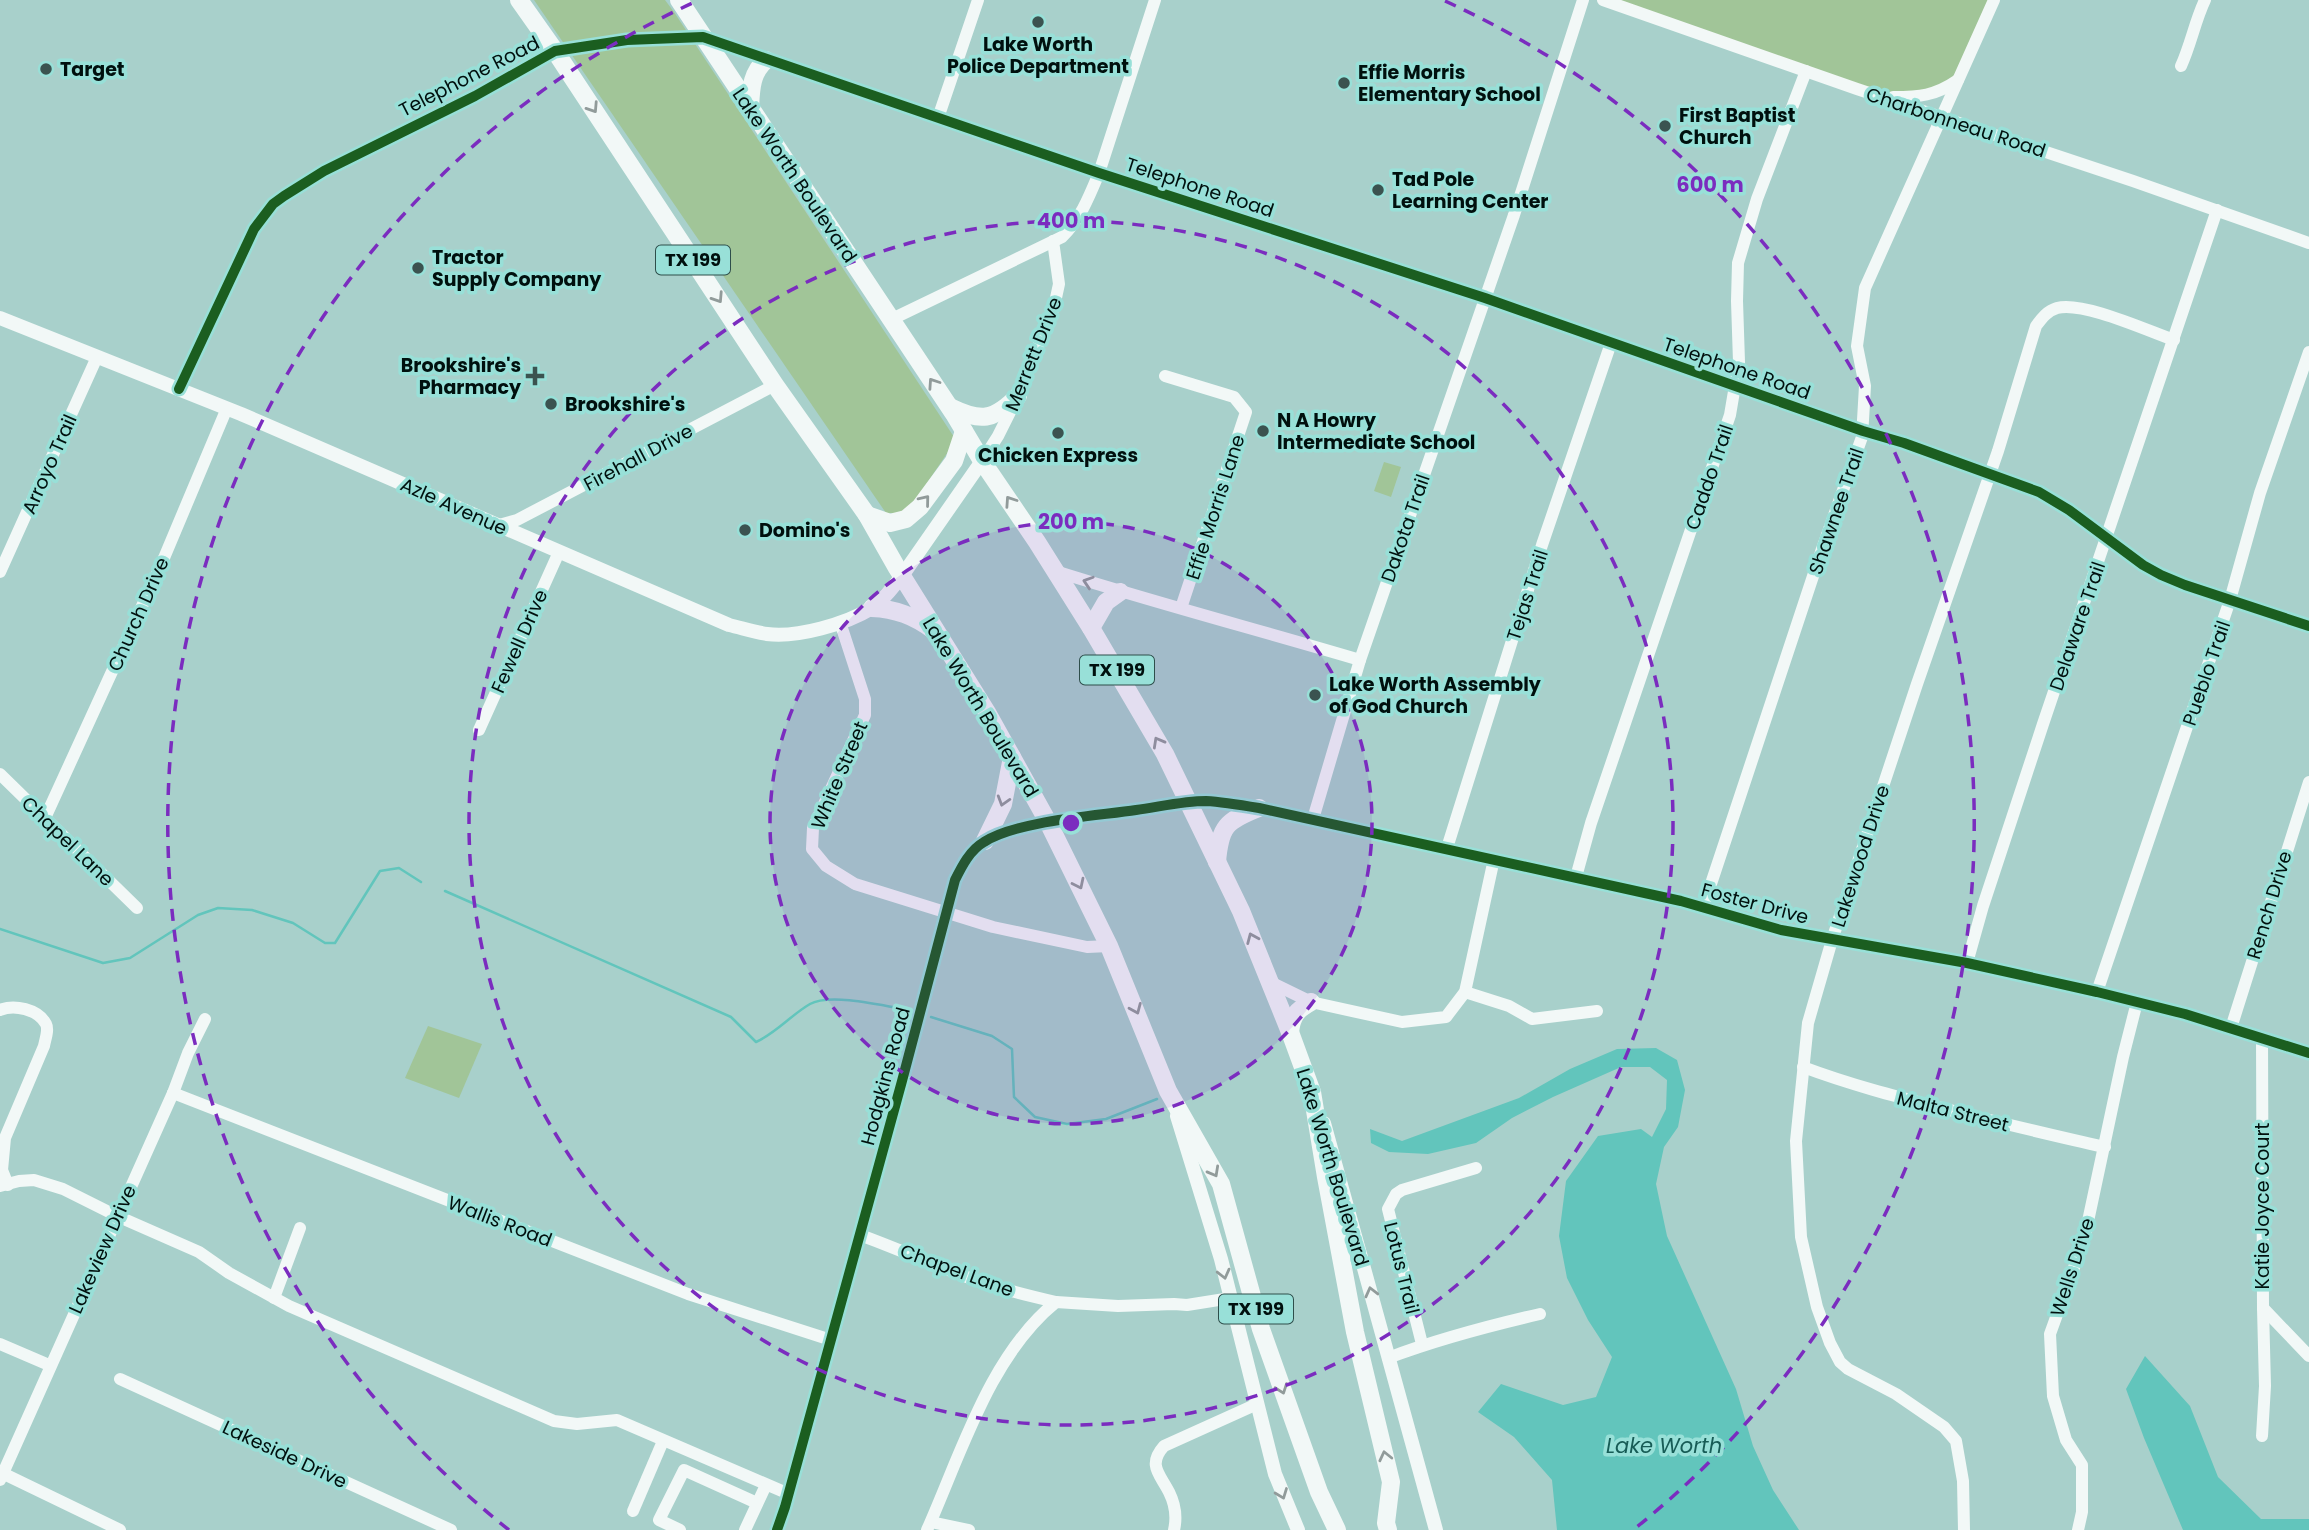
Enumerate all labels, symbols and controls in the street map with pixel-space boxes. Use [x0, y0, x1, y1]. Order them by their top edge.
marker: Lake Worth Police Department [1030, 14, 1046, 30]
street label: Telephone Road [394, 29, 544, 123]
place label: Lake Worth Police Department [947, 31, 1129, 80]
place label: Target [60, 56, 125, 83]
place label: Effie Morris Elementary School [1358, 59, 1541, 108]
marker: Target [38, 61, 54, 77]
marker: Effie Morris Elementary School [1336, 75, 1352, 91]
street label: Charbonneau Road [1863, 81, 2049, 164]
street label: Lake Worth Boulevard [726, 83, 863, 268]
one-way arrow [585, 100, 597, 113]
place label: First Baptist Church [1679, 102, 1796, 151]
marker: First Baptist Church [1657, 118, 1673, 134]
street label: Telephone Road [1122, 151, 1277, 224]
place label: Tad Pole Learning Center [1392, 166, 1549, 215]
text: 600 m [1676, 170, 1744, 199]
marker: Tad Pole Learning Center [1370, 182, 1386, 198]
text: 400 m [1037, 206, 1105, 235]
place label: Tractor Supply Company [432, 244, 602, 293]
road number: TX 199 [656, 246, 730, 274]
marker: Tractor Supply Company [410, 260, 426, 276]
one-way arrow [710, 290, 722, 303]
street label: Merrett Drive [998, 293, 1069, 415]
street label: Telephone Road [1660, 331, 1814, 406]
place label: Brookshire's Pharmacy [401, 352, 522, 401]
marker: Brookshire's Pharmacy [527, 368, 543, 384]
one-way arrow [928, 377, 941, 390]
place label: Brookshire's [565, 391, 685, 418]
marker: Brookshire's [543, 396, 559, 412]
place label: N A Howry Intermediate School [1277, 407, 1475, 456]
street label: Arroyo Trail [15, 410, 83, 518]
street label: Firehall Drive [579, 417, 698, 498]
street label: Caddo Trail [1679, 421, 1740, 534]
marker: N A Howry Intermediate School [1255, 423, 1271, 439]
marker: Chicken Express [1050, 425, 1066, 441]
street label: Effie Morris Lane [1179, 431, 1252, 583]
place label: Chicken Express [978, 442, 1138, 469]
street label: Shawnee Trail [1802, 444, 1871, 578]
street label: Azle Avenue [396, 471, 512, 542]
street label: Dakota Trail [1374, 471, 1437, 586]
one-way arrow [917, 496, 929, 509]
one-way arrow [1006, 496, 1018, 509]
text: 200 m [1038, 507, 1104, 536]
place label: Domino's [759, 517, 850, 544]
marker: Domino's [737, 522, 753, 538]
street label: Tejas Trail [1500, 546, 1555, 644]
street label: Church Drive [101, 553, 176, 676]
street label: Delaware Trail [2043, 558, 2112, 694]
one-way arrow [1082, 575, 1094, 590]
street label: Fewell Drive [485, 585, 554, 697]
street label: Lake Worth Boulevard [916, 612, 1045, 802]
street label: Pueblo Trail [2176, 617, 2237, 729]
road number: TX 199 [1080, 656, 1154, 684]
place label: Lake Worth Assembly of God Church [1329, 671, 1542, 720]
marker: Lake Worth Assembly of God Church [1307, 687, 1323, 703]
street label: White Street [805, 717, 874, 833]
one-way arrow [1153, 737, 1166, 749]
street label: Lakewood Drive [1825, 782, 1896, 931]
street label: Chapel Lane [15, 790, 120, 892]
one-way arrow [996, 794, 1011, 806]
centre of rings [1059, 811, 1083, 835]
street label: Rench Drive [2240, 848, 2299, 963]
street label: Foster Drive [1698, 876, 1812, 931]
one-way arrow [1070, 877, 1084, 889]
one-way arrow [1246, 933, 1260, 945]
one-way arrow [1128, 1002, 1142, 1014]
street label: Hodgkins Road [854, 1004, 917, 1148]
street label: Lake Worth Boulevard [1290, 1065, 1375, 1269]
street label: Malta Street [1894, 1085, 2012, 1138]
street label: Katie Joyce Court [2249, 1122, 2276, 1289]
one-way arrow [1206, 1165, 1219, 1177]
street label: Lakeview Drive [62, 1181, 143, 1318]
street label: Wallis Road [444, 1189, 556, 1254]
street label: Wells Drive [2044, 1214, 2101, 1320]
street label: Lotus Trail [1377, 1219, 1426, 1317]
street label: Chapel Lane [896, 1237, 1017, 1304]
one-way arrow [1216, 1267, 1230, 1279]
one-way arrow [1365, 1286, 1379, 1298]
road number: TX 199 [1219, 1294, 1293, 1324]
one-way arrow [1274, 1382, 1288, 1394]
street label: Lakeside Drive [218, 1414, 351, 1495]
water label: Lake Worth [1606, 1431, 1722, 1460]
one-way arrow [1379, 1450, 1393, 1462]
one-way arrow [1273, 1487, 1287, 1499]

